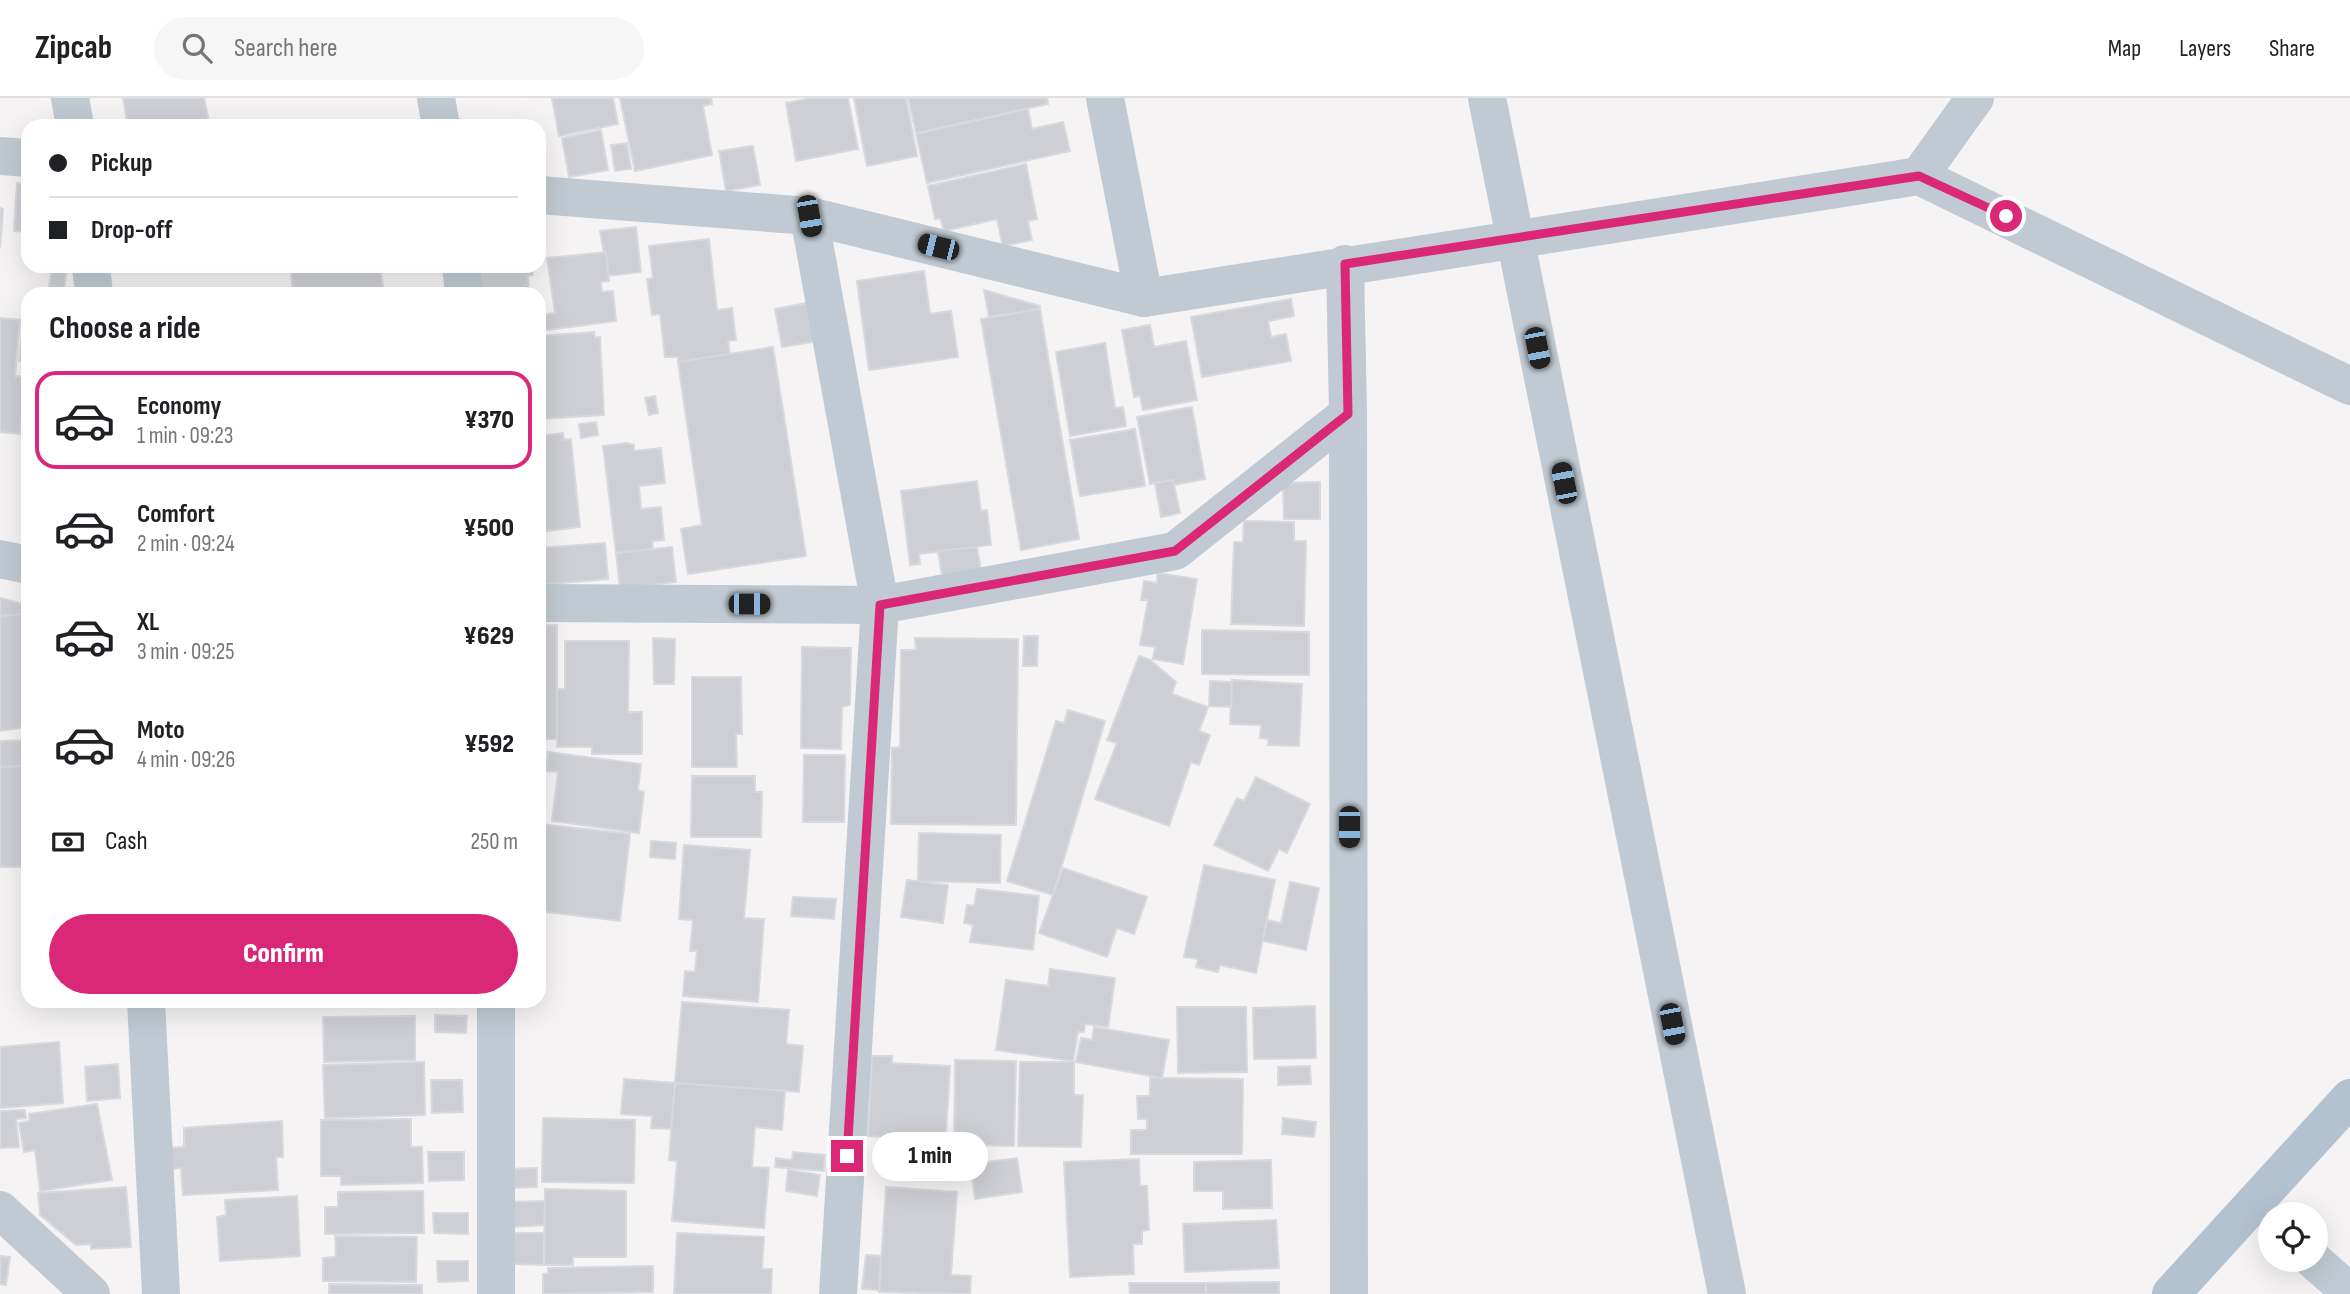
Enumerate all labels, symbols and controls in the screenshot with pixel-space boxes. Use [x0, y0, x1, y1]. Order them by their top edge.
search box [154, 17, 644, 80]
text: Zipcab [35, 28, 112, 68]
icon: search [178, 29, 216, 67]
text: Search here [234, 33, 337, 64]
text: Map [2108, 34, 2141, 63]
text: Layers [2179, 34, 2231, 63]
text: Share [2269, 34, 2315, 63]
text: Pickup [91, 148, 153, 179]
car [796, 193, 823, 239]
route start [1990, 200, 2022, 232]
text: Drop-off [91, 215, 172, 246]
car [916, 232, 961, 262]
text: Choose a ride [49, 309, 201, 348]
car [1523, 325, 1552, 371]
icon: car [53, 389, 116, 452]
text: Economy [137, 391, 221, 422]
text: ¥370 [464, 405, 514, 436]
text: 1 min · 09:23 [137, 422, 233, 450]
car [1550, 460, 1579, 506]
icon: car [53, 497, 116, 560]
text: Comfort [137, 499, 215, 530]
text: ¥500 [463, 513, 514, 544]
text: 2 min · 09:24 [137, 530, 235, 558]
car [729, 594, 771, 615]
icon: car [53, 605, 116, 668]
text: XL [137, 607, 159, 638]
text: ¥629 [463, 621, 514, 652]
text: 3 min · 09:25 [137, 638, 235, 666]
icon: car [53, 713, 116, 776]
text: Moto [137, 715, 185, 746]
text: ¥592 [464, 729, 514, 760]
text: 4 min · 09:26 [137, 746, 235, 774]
car [1339, 806, 1360, 848]
icon: cash [49, 823, 87, 861]
text: Cash [105, 826, 148, 857]
text: 250 m [471, 828, 518, 856]
button: Confirm [49, 914, 518, 994]
car [1658, 1001, 1687, 1047]
callout: 1 min [872, 1132, 987, 1180]
route end [831, 1140, 863, 1172]
text: 1 min [908, 1142, 952, 1170]
map controls [2258, 1202, 2328, 1272]
button: locate [2258, 1202, 2328, 1272]

